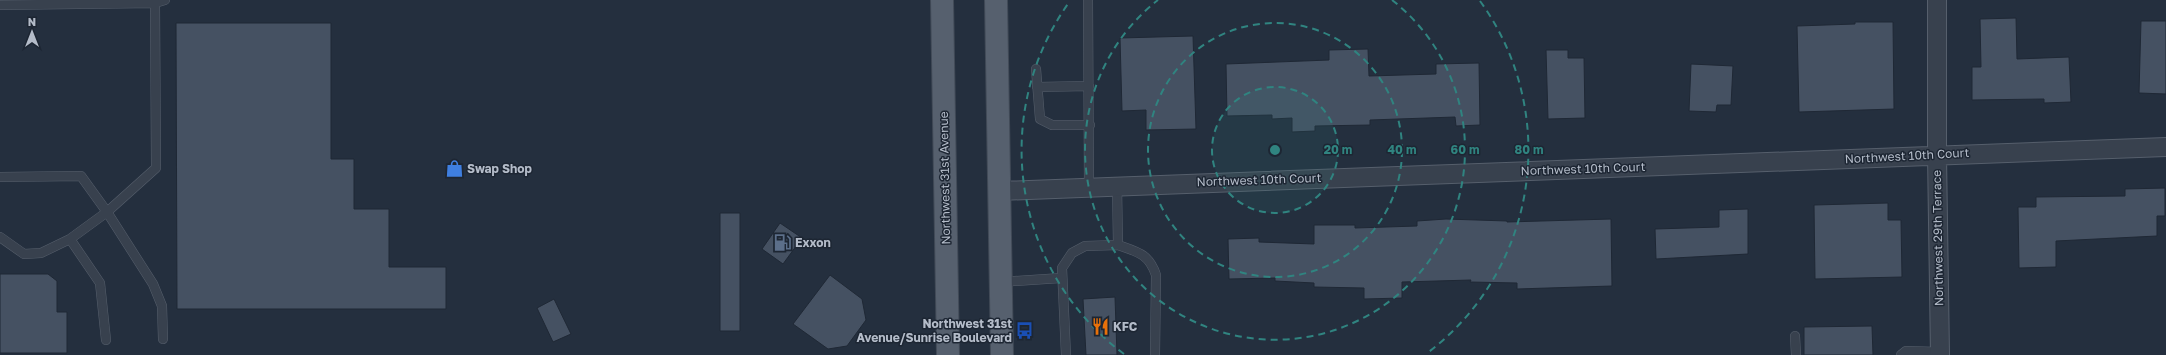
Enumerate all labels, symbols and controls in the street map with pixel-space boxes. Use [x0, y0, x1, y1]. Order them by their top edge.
north arrow [12, 12, 52, 52]
text: N [28, 15, 36, 28]
street label: Northwest 31st Avenue [936, 111, 953, 245]
text: 20 m [1324, 142, 1352, 157]
text: 40 m [1388, 142, 1416, 157]
text: 60 m [1451, 142, 1479, 157]
text: 80 m [1515, 142, 1543, 157]
centre of rings [1268, 143, 1282, 157]
street label: Northwest 10th Court [1844, 145, 1970, 166]
shop icon: Swap Shop [444, 159, 464, 179]
street label: Northwest 10th Court [1520, 159, 1646, 178]
place label: Swap Shop [467, 161, 532, 176]
street label: Northwest 10th Court [1196, 170, 1322, 189]
street label: Northwest 29th Terrace [1929, 170, 1946, 306]
fuel station icon: Exxon [772, 233, 792, 253]
place label: Exxon [795, 235, 831, 250]
place label: Northwest 31st Avenue/Sunrise Boulevard [856, 316, 1012, 345]
restaurant icon: KFC [1090, 317, 1110, 337]
place label: KFC [1113, 319, 1138, 334]
bus stop icon: Northwest 31st Avenue/Sunrise Boulevard [1015, 321, 1035, 341]

